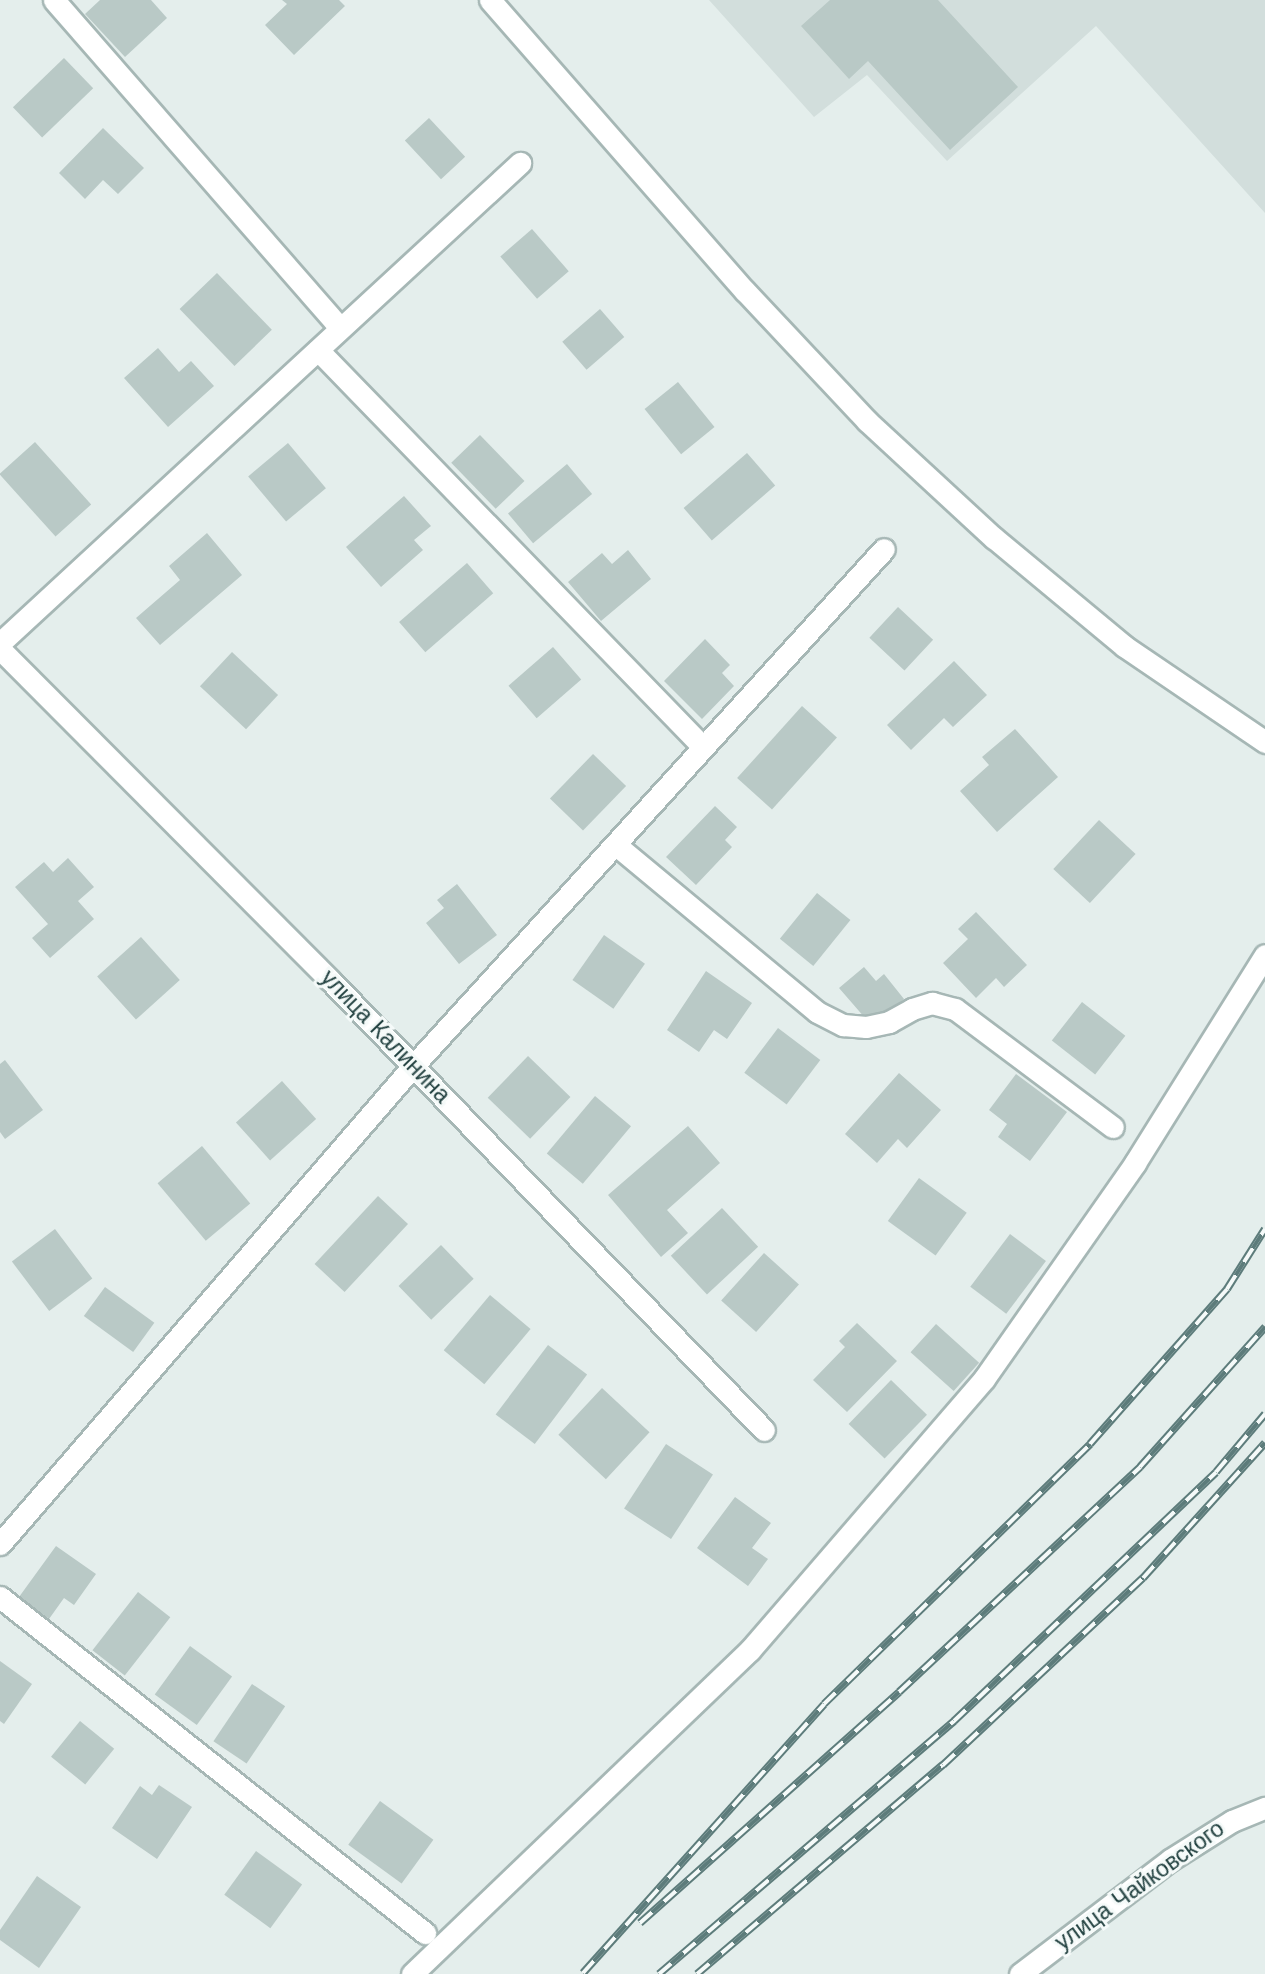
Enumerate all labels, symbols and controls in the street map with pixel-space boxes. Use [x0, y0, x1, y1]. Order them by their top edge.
street label: улица Калинина [314, 965, 456, 1109]
street label: улица Чайковского [1050, 1815, 1230, 1957]

